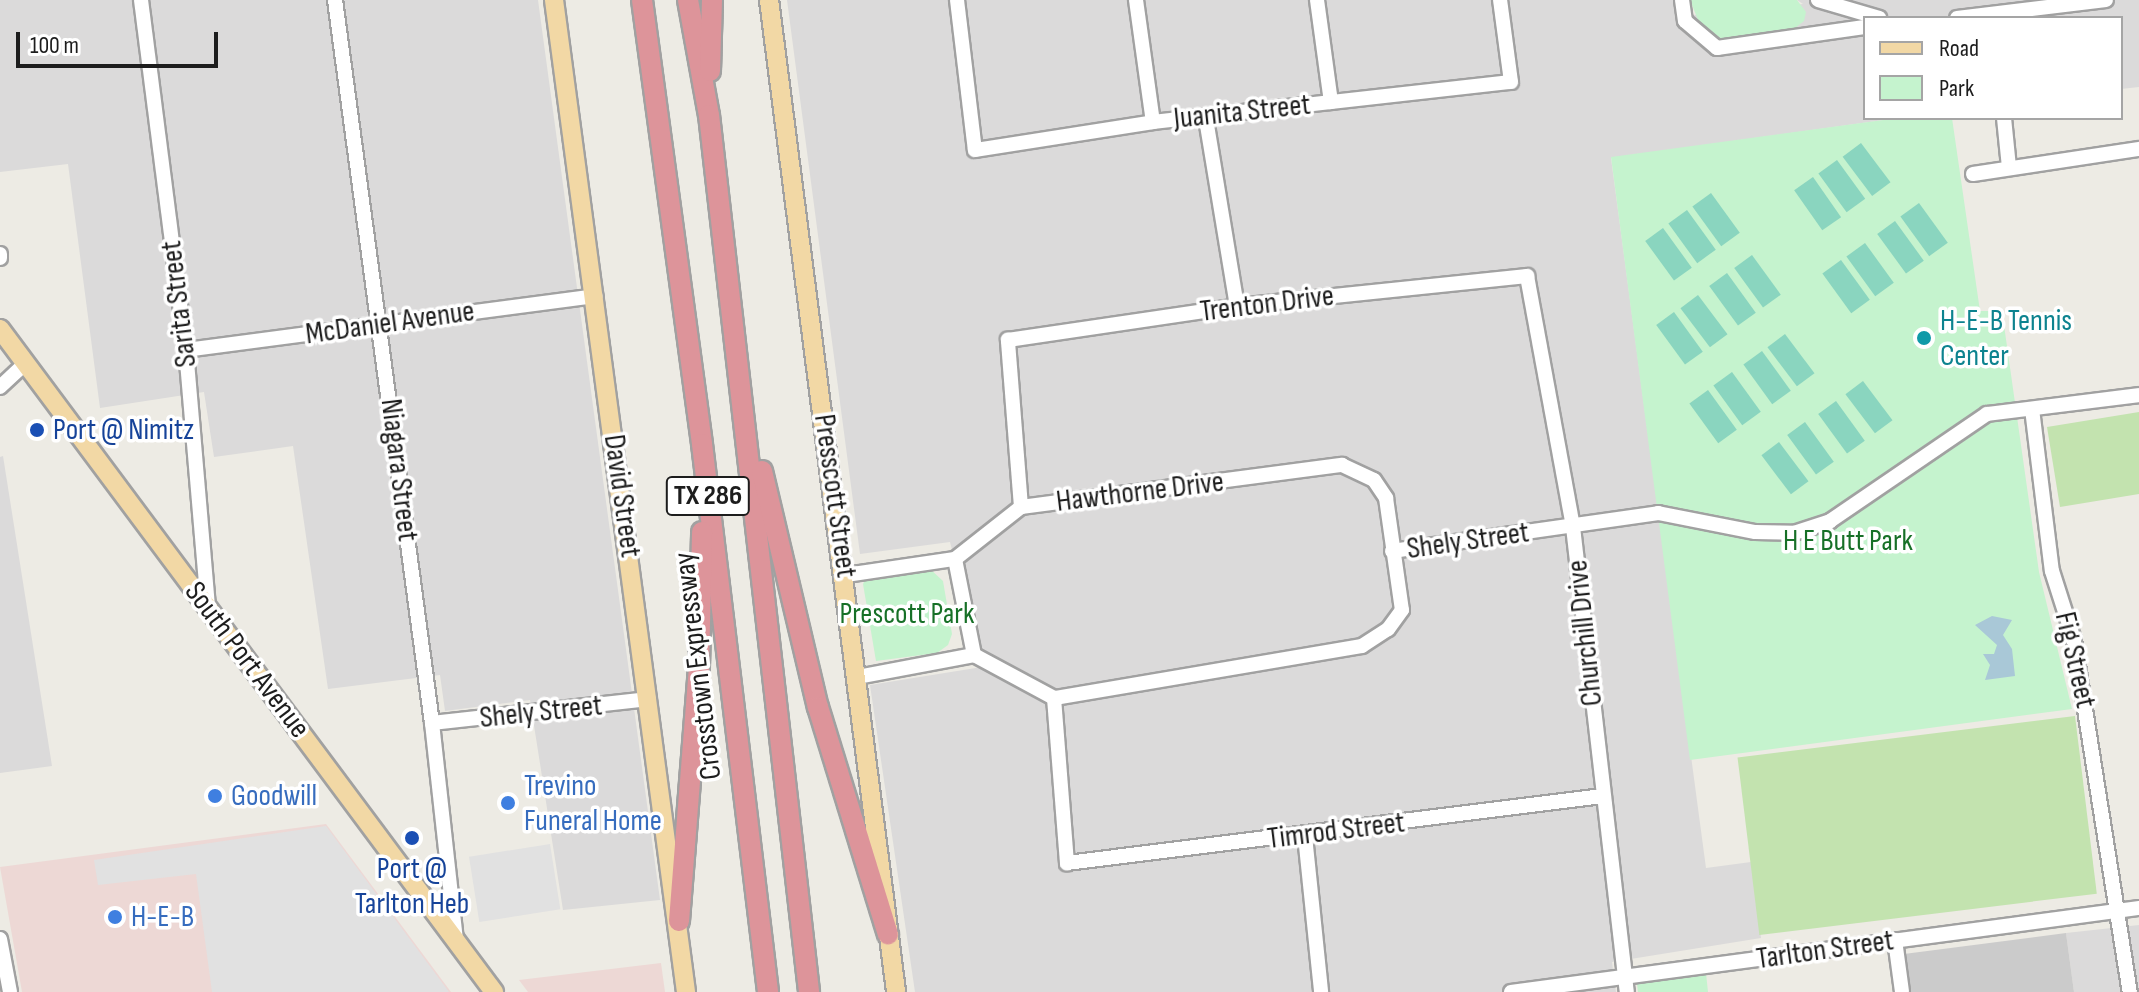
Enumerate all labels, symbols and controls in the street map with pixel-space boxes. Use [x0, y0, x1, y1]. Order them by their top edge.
scale bar [20, 16, 222, 66]
legend [1863, 16, 2123, 120]
text: 100 m [30, 31, 79, 60]
text: Road [1939, 34, 1979, 63]
text: Park [1939, 74, 1974, 103]
street label: Juanita Street [1172, 87, 1312, 137]
street label: Sarita Street [153, 239, 205, 369]
street label: Trenton Drive [1198, 278, 1336, 330]
street label: McDaniel Avenue [303, 293, 477, 353]
place label: H-E-B Tennis Center [1940, 303, 2072, 374]
marker: H-E-B Tennis Center [1915, 329, 1933, 347]
street label: Niagara Street [372, 397, 426, 543]
place label: Port @ Nimitz [53, 412, 194, 448]
street label: Presscott Street [806, 412, 864, 580]
marker: Port @ Nimitz [28, 421, 46, 439]
street label: David Street [596, 432, 648, 560]
street label: Hawthorne Drive [1054, 464, 1226, 520]
road number: TX 286 [664, 472, 752, 520]
street label: Shely Street [1405, 515, 1531, 567]
park label: H E Butt Park [1783, 523, 1913, 559]
street label: Crosstown Expressway [666, 550, 730, 782]
street label: Churchill Drive [1559, 558, 1611, 708]
street label: South Port Avenue [177, 575, 317, 745]
park label: Prescott Park [840, 596, 974, 632]
street label: Fig Street [2047, 608, 2103, 712]
street label: Shely Street [478, 688, 604, 736]
place label: Trevino Funeral Home [524, 768, 662, 838]
place label: Goodwill [231, 778, 317, 814]
marker: Goodwill [206, 787, 224, 805]
marker: Trevino Funeral Home [499, 794, 517, 812]
street label: Timrod Street [1265, 805, 1407, 857]
marker: Port @ Tarlton Heb [403, 829, 421, 847]
place label: Port @ Tarlton Heb [355, 851, 469, 922]
place label: H-E-B [131, 899, 194, 935]
marker: H-E-B [106, 908, 124, 926]
street label: Tarlton Street [1754, 923, 1896, 977]

